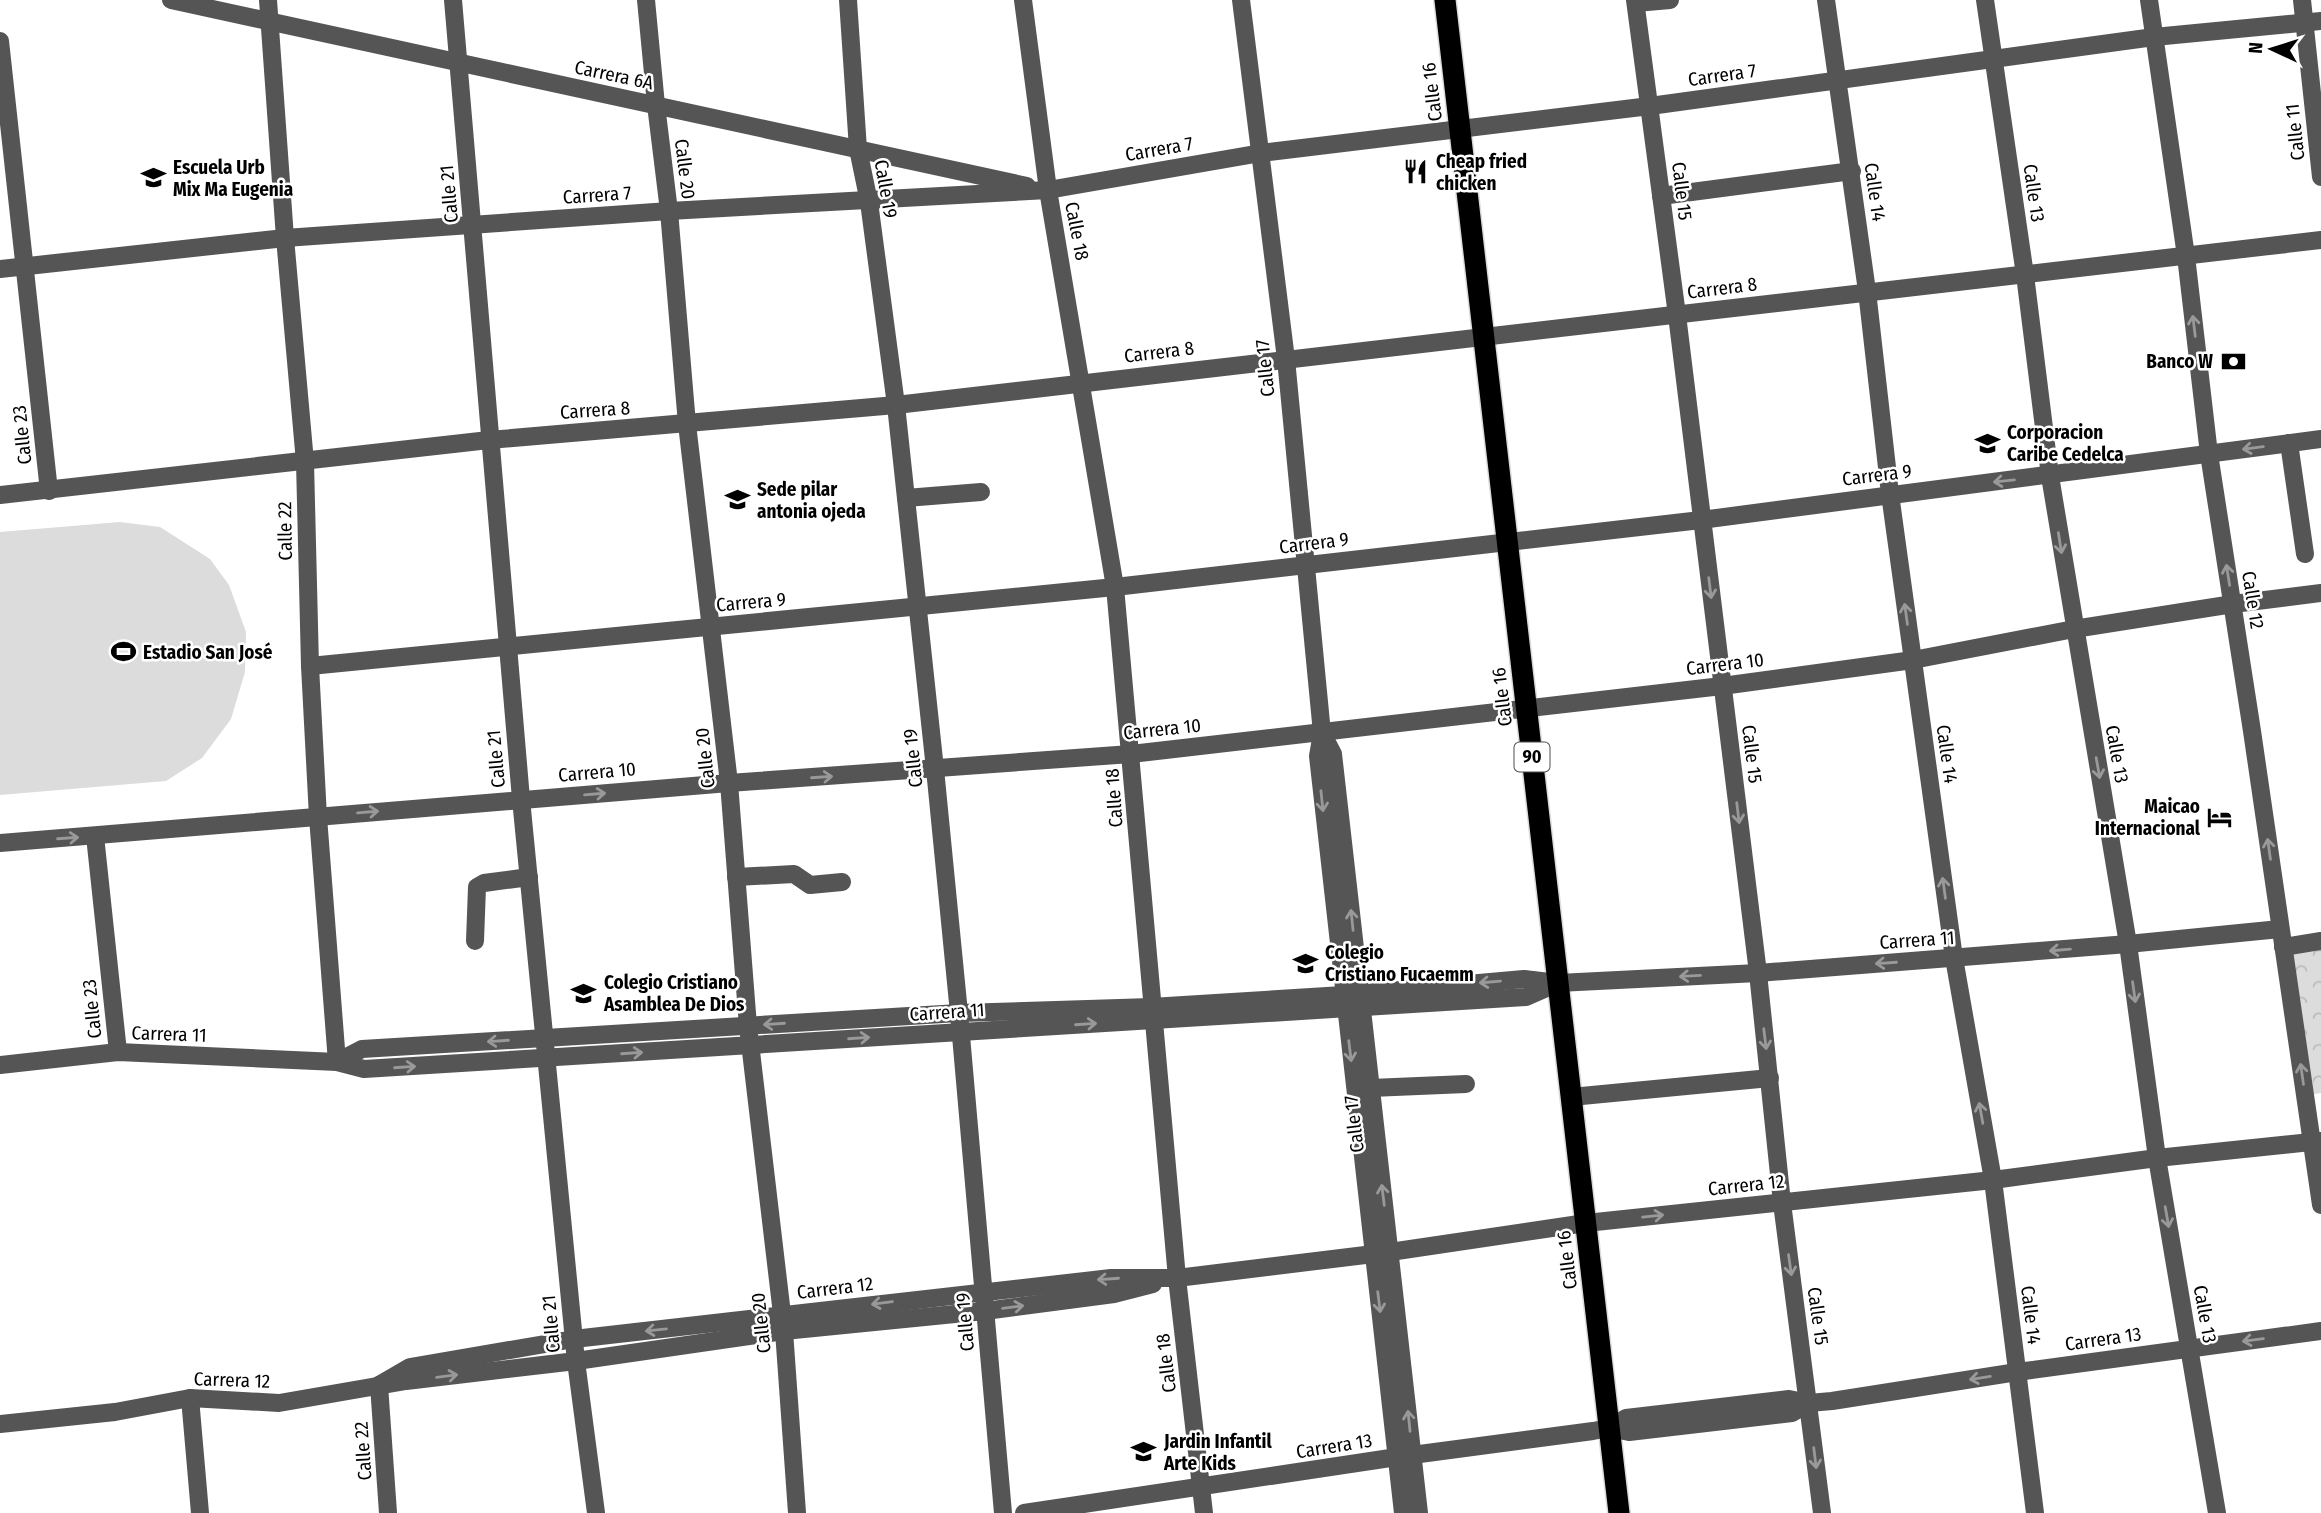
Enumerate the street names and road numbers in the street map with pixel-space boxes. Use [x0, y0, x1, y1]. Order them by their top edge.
street label: Carrera 6A [572, 55, 656, 95]
street label: Carrera 7 [1687, 59, 1758, 91]
street label: Calle 16 [1417, 61, 1447, 123]
street label: Calle 11 [2281, 102, 2309, 162]
street label: Carrera 7 [1123, 132, 1195, 166]
street label: Calle 20 [670, 137, 700, 201]
street label: Calle 19 [870, 158, 902, 220]
street label: Calle 15 [1667, 161, 1697, 221]
street label: Calle 14 [1860, 161, 1890, 223]
street label: Calle 13 [2019, 163, 2049, 223]
street label: Calle 21 [435, 164, 463, 224]
street label: Carrera 7 [562, 181, 632, 209]
street label: Calle 18 [1060, 200, 1094, 262]
street label: Carrera 8 [1686, 272, 1758, 304]
street label: Carrera 8 [1123, 336, 1195, 368]
street label: Calle 17 [1251, 338, 1279, 398]
street label: Carrera 8 [559, 396, 631, 424]
street label: Calle 23 [7, 404, 37, 466]
street label: Carrera 9 [1841, 459, 1913, 491]
street label: Calle 22 [273, 501, 297, 561]
street label: Carrera 9 [1278, 527, 1350, 559]
street label: Calle 12 [2237, 569, 2269, 631]
street label: Carrera 9 [715, 587, 787, 617]
street label: Carrera 10 [1685, 648, 1765, 680]
street label: Calle 16 [1487, 666, 1517, 728]
street label: Carrera 10 [1122, 713, 1202, 745]
street label: Calle 14 [1932, 723, 1962, 785]
street label: Calle 13 [2101, 723, 2133, 785]
street label: Calle 15 [1737, 724, 1767, 784]
street label: Calle 20 [690, 727, 720, 789]
street label: Calle 19 [898, 727, 928, 789]
street label: Calle 21 [482, 729, 510, 789]
road number: 90 [1514, 742, 1550, 772]
street label: Carrera 10 [557, 757, 637, 787]
street label: Calle 18 [1100, 768, 1128, 828]
street label: Carrera 11 [1879, 926, 1955, 954]
street label: Calle 23 [77, 978, 107, 1040]
street label: Carrera 11 [909, 998, 985, 1026]
street label: Carrera 11 [131, 1021, 207, 1047]
street label: Calle 17 [1339, 1094, 1369, 1154]
street label: Carrera 12 [1707, 1170, 1785, 1200]
street label: Calle 16 [1552, 1229, 1582, 1291]
street label: Carrera 12 [796, 1272, 874, 1304]
street label: Calle 13 [2189, 1283, 2221, 1345]
street label: Calle 14 [2016, 1284, 2046, 1346]
street label: Calle 15 [1803, 1285, 1833, 1347]
street label: Calle 20 [746, 1292, 776, 1354]
street label: Calle 19 [951, 1292, 979, 1352]
street label: Calle 21 [537, 1294, 565, 1354]
street label: Carrera 13 [2063, 1322, 2143, 1356]
street label: Calle 18 [1151, 1332, 1181, 1394]
street label: Carrera 12 [193, 1367, 271, 1393]
street label: Calle 22 [349, 1421, 377, 1481]
street label: Carrera 13 [1294, 1429, 1374, 1463]

